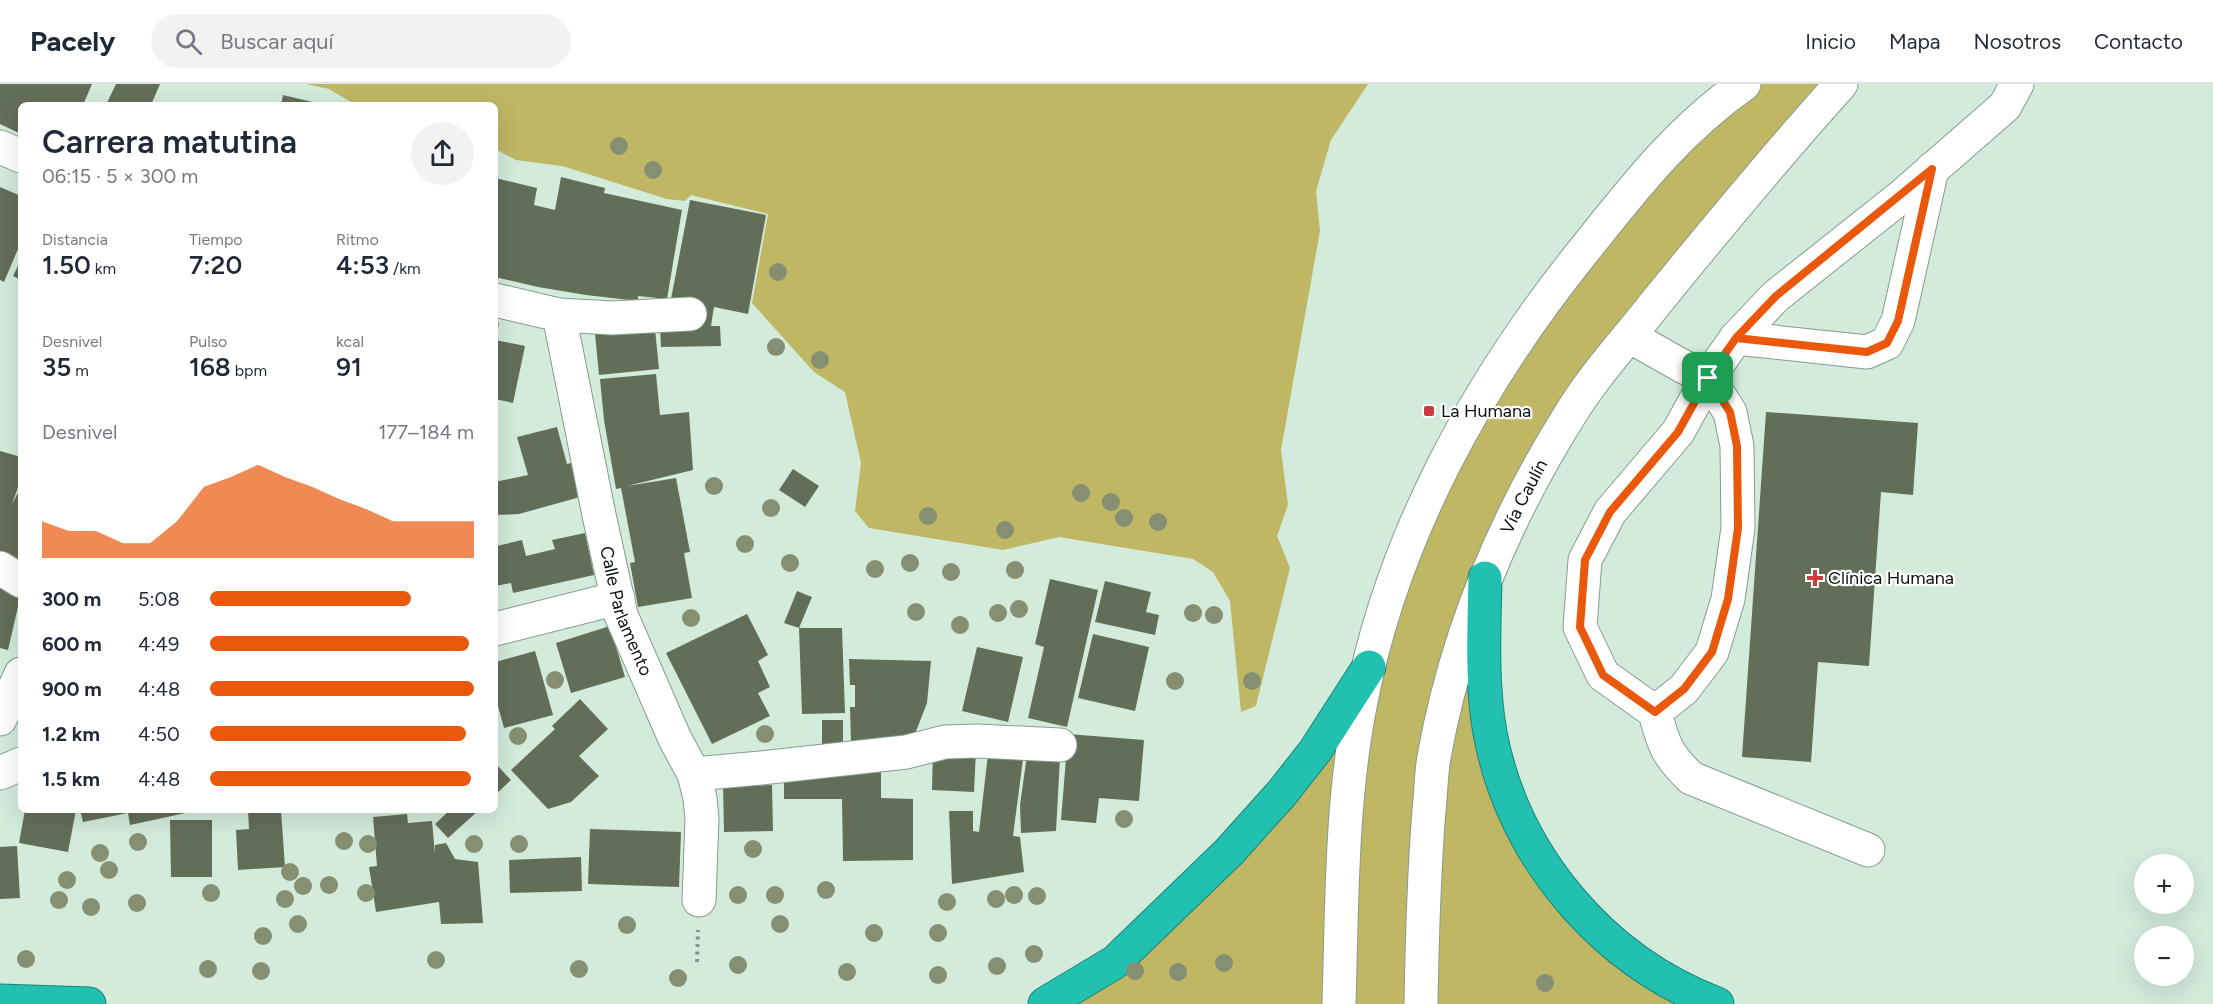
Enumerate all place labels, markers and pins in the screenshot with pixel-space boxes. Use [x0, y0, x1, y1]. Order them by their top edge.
pin [1682, 352, 1733, 403]
place label: La Humana [1441, 400, 1531, 422]
marker: La Humana [1422, 404, 1436, 418]
place label: Clínica Humana [1828, 567, 1954, 589]
marker: Clínica Humana [1806, 569, 1824, 587]

